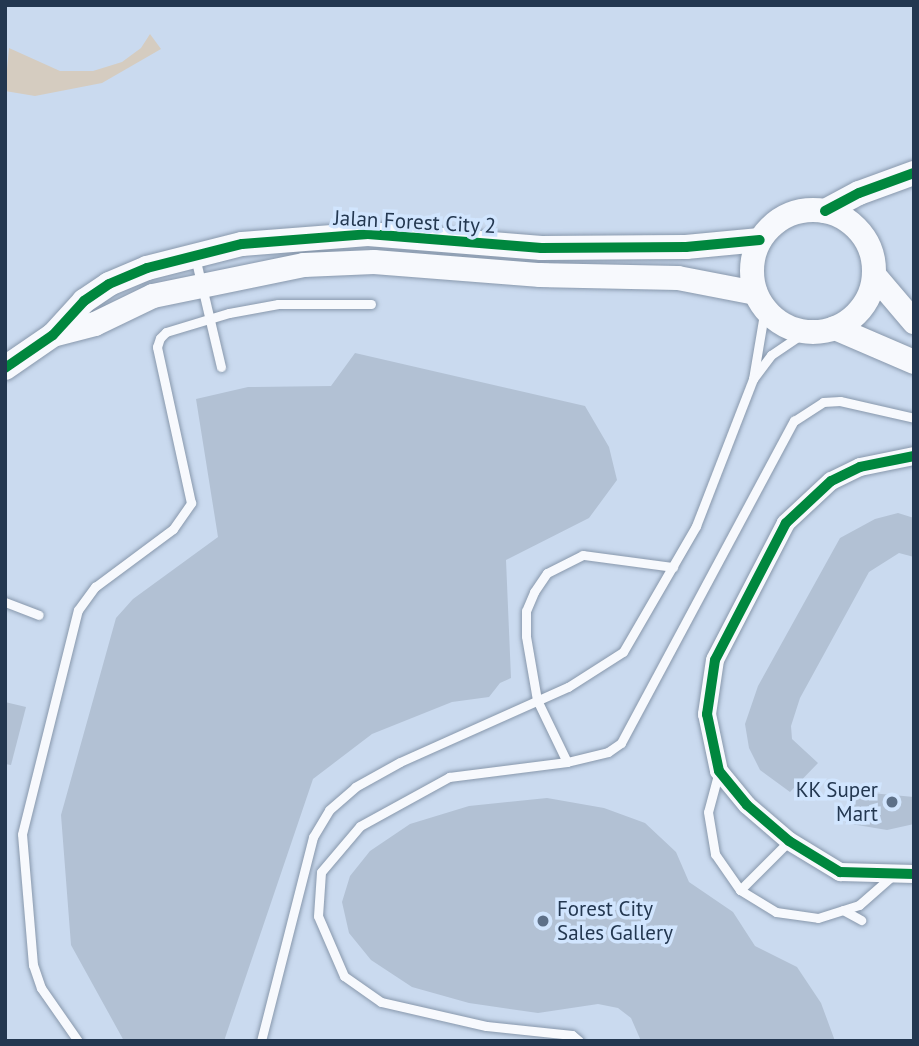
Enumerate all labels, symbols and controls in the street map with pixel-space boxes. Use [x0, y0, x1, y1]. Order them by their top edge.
street label: Jalan Forest City 2 [333, 205, 497, 239]
place label: KK Super Mart [795, 777, 878, 827]
marker: KK Super Mart [884, 794, 900, 810]
place label: Forest City Sales Gallery [557, 896, 673, 946]
marker: Forest City Sales Gallery [535, 913, 551, 929]

